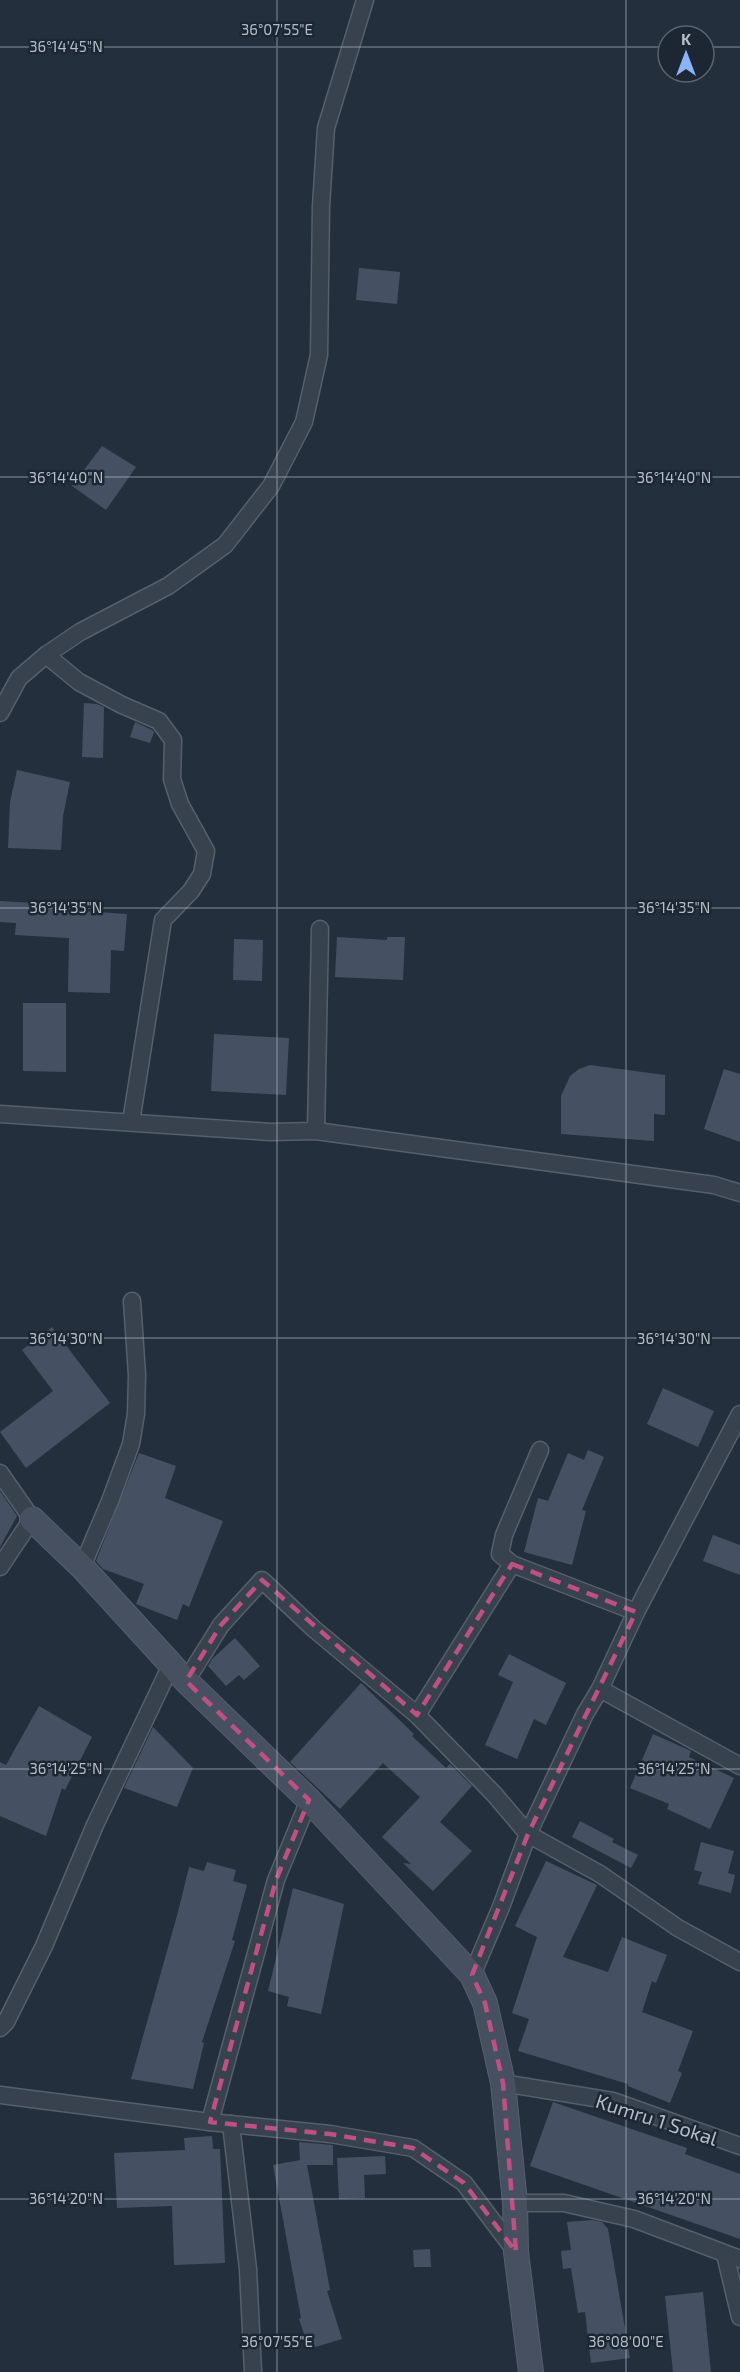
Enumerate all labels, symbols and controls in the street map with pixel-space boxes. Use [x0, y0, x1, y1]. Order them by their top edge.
text: 36°07'55"E [241, 20, 313, 38]
north arrow [656, 24, 716, 84]
text: K [681, 29, 692, 48]
text: 36°14'45"N [29, 37, 103, 55]
text: 36°14'40"N [29, 468, 103, 486]
text: 36°14'40"N [637, 468, 711, 486]
text: 36°14'35"N [30, 898, 102, 916]
text: 36°14'35"N [638, 898, 710, 916]
text: 36°14'30"N [29, 1329, 103, 1347]
text: 36°14'30"N [637, 1329, 711, 1347]
text: 36°14'25"N [30, 1759, 102, 1777]
text: 36°14'25"N [638, 1759, 710, 1777]
street label: Kumru 1 Sokal [593, 2088, 721, 2150]
text: 36°14'20"N [29, 2189, 103, 2207]
text: 36°14'20"N [637, 2189, 711, 2207]
text: 36°07'55"E [241, 2332, 313, 2350]
text: 36°08'00"E [588, 2332, 664, 2350]

